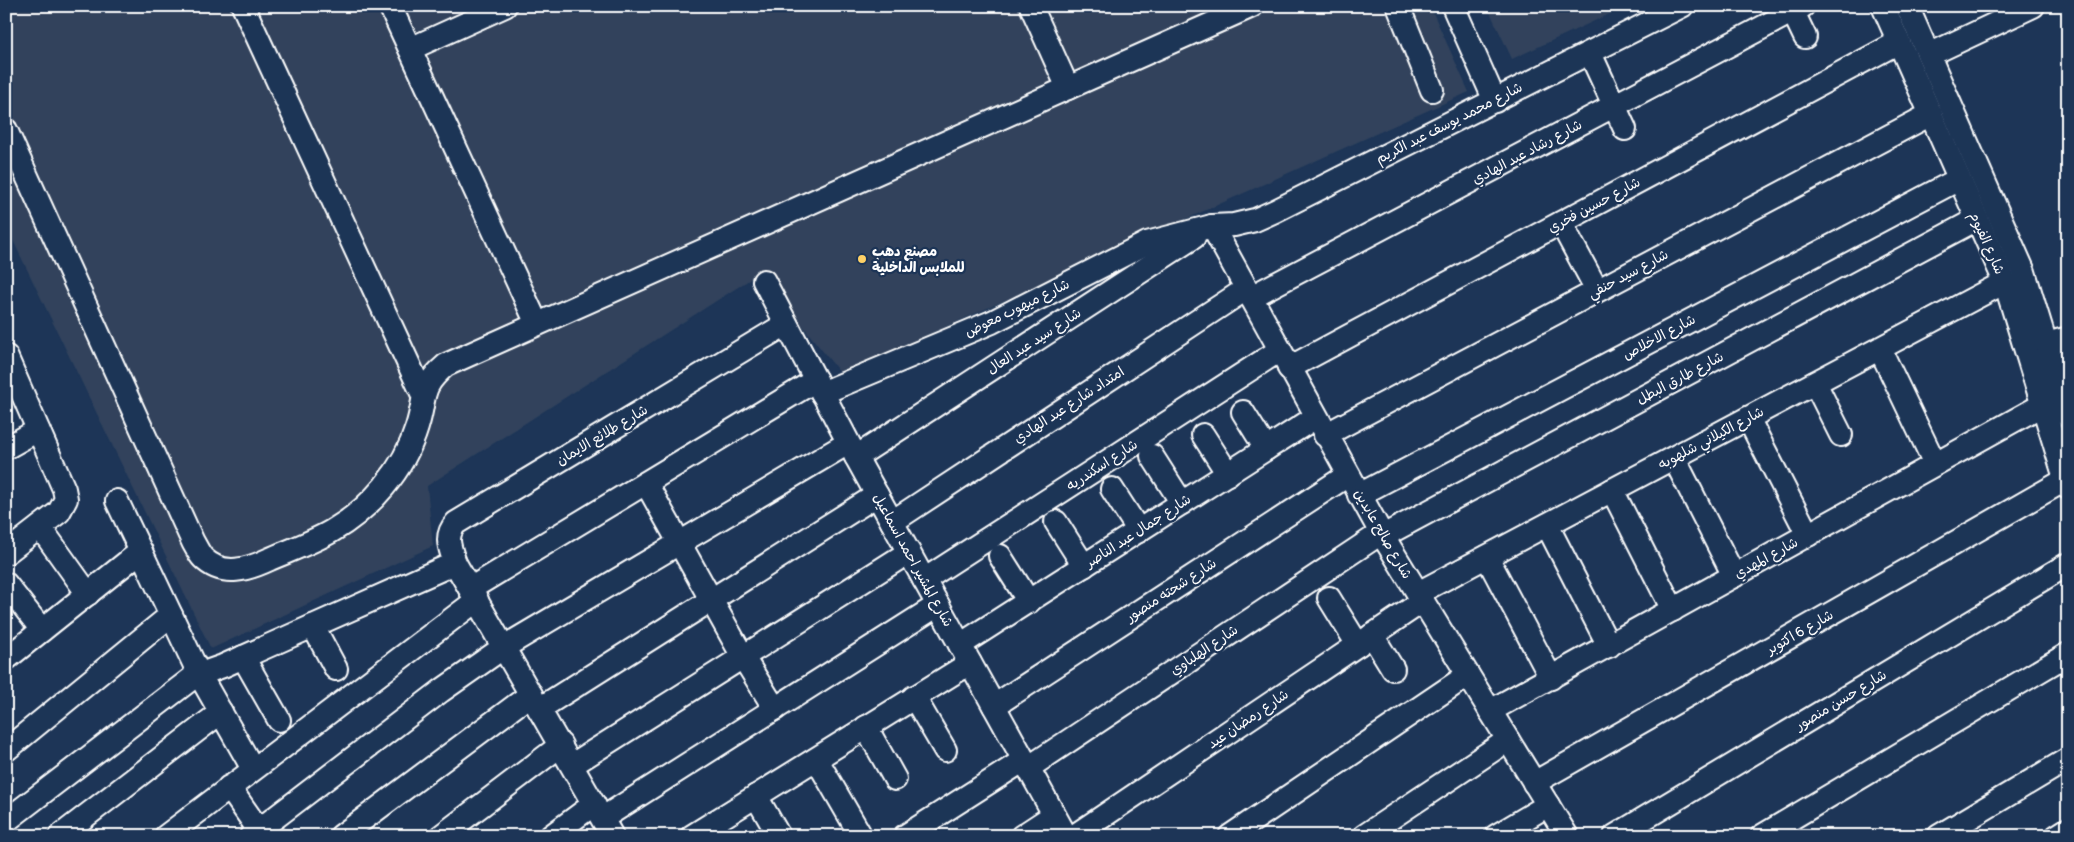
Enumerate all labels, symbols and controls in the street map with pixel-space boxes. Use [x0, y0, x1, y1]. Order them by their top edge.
street label: شارع محمد يوسف عبد الكريم [1373, 79, 1526, 169]
street label: شارع رشاد عبد الهادي [1469, 116, 1586, 190]
street label: شارع حسين فخري [1545, 173, 1644, 238]
street label: شارع الفيوم [1963, 209, 2008, 278]
place label: مصنع دهب للملابس الداخلية [872, 243, 965, 276]
street label: شارع سيد حنفي [1585, 246, 1673, 306]
marker: مصنع دهب للملابس الداخلية [856, 253, 868, 265]
street label: شارع ميهوب معوض [962, 275, 1073, 342]
street label: شارع سيد عبد العال [984, 304, 1085, 379]
street label: شارع الاخلاص [1620, 311, 1699, 364]
street label: شارع طارق البطل [1634, 348, 1727, 409]
street label: امتداد شارع عبد الهادي [1011, 363, 1129, 449]
street label: شارع طلائع الايمان [553, 401, 652, 471]
street label: شارع الكيلاني شلهوبه [1655, 403, 1769, 477]
street label: شارع اسكندريه [1063, 436, 1141, 495]
street label: شارع صالح عابدين [1350, 486, 1416, 582]
street label: شارع المشير احمد اسماعيل [868, 490, 957, 630]
street label: شارع جمال عبد الناصر [1081, 491, 1195, 573]
street label: شارع المهدي [1731, 534, 1802, 584]
street label: شارع شحته منصور [1122, 554, 1220, 627]
street label: شارع 6 اكتوبر [1763, 606, 1837, 659]
street label: شارع الهلباوي [1167, 621, 1242, 681]
street label: شارع حسن منصور [1792, 666, 1890, 735]
street label: شارع رمضان عيد [1204, 686, 1292, 753]

